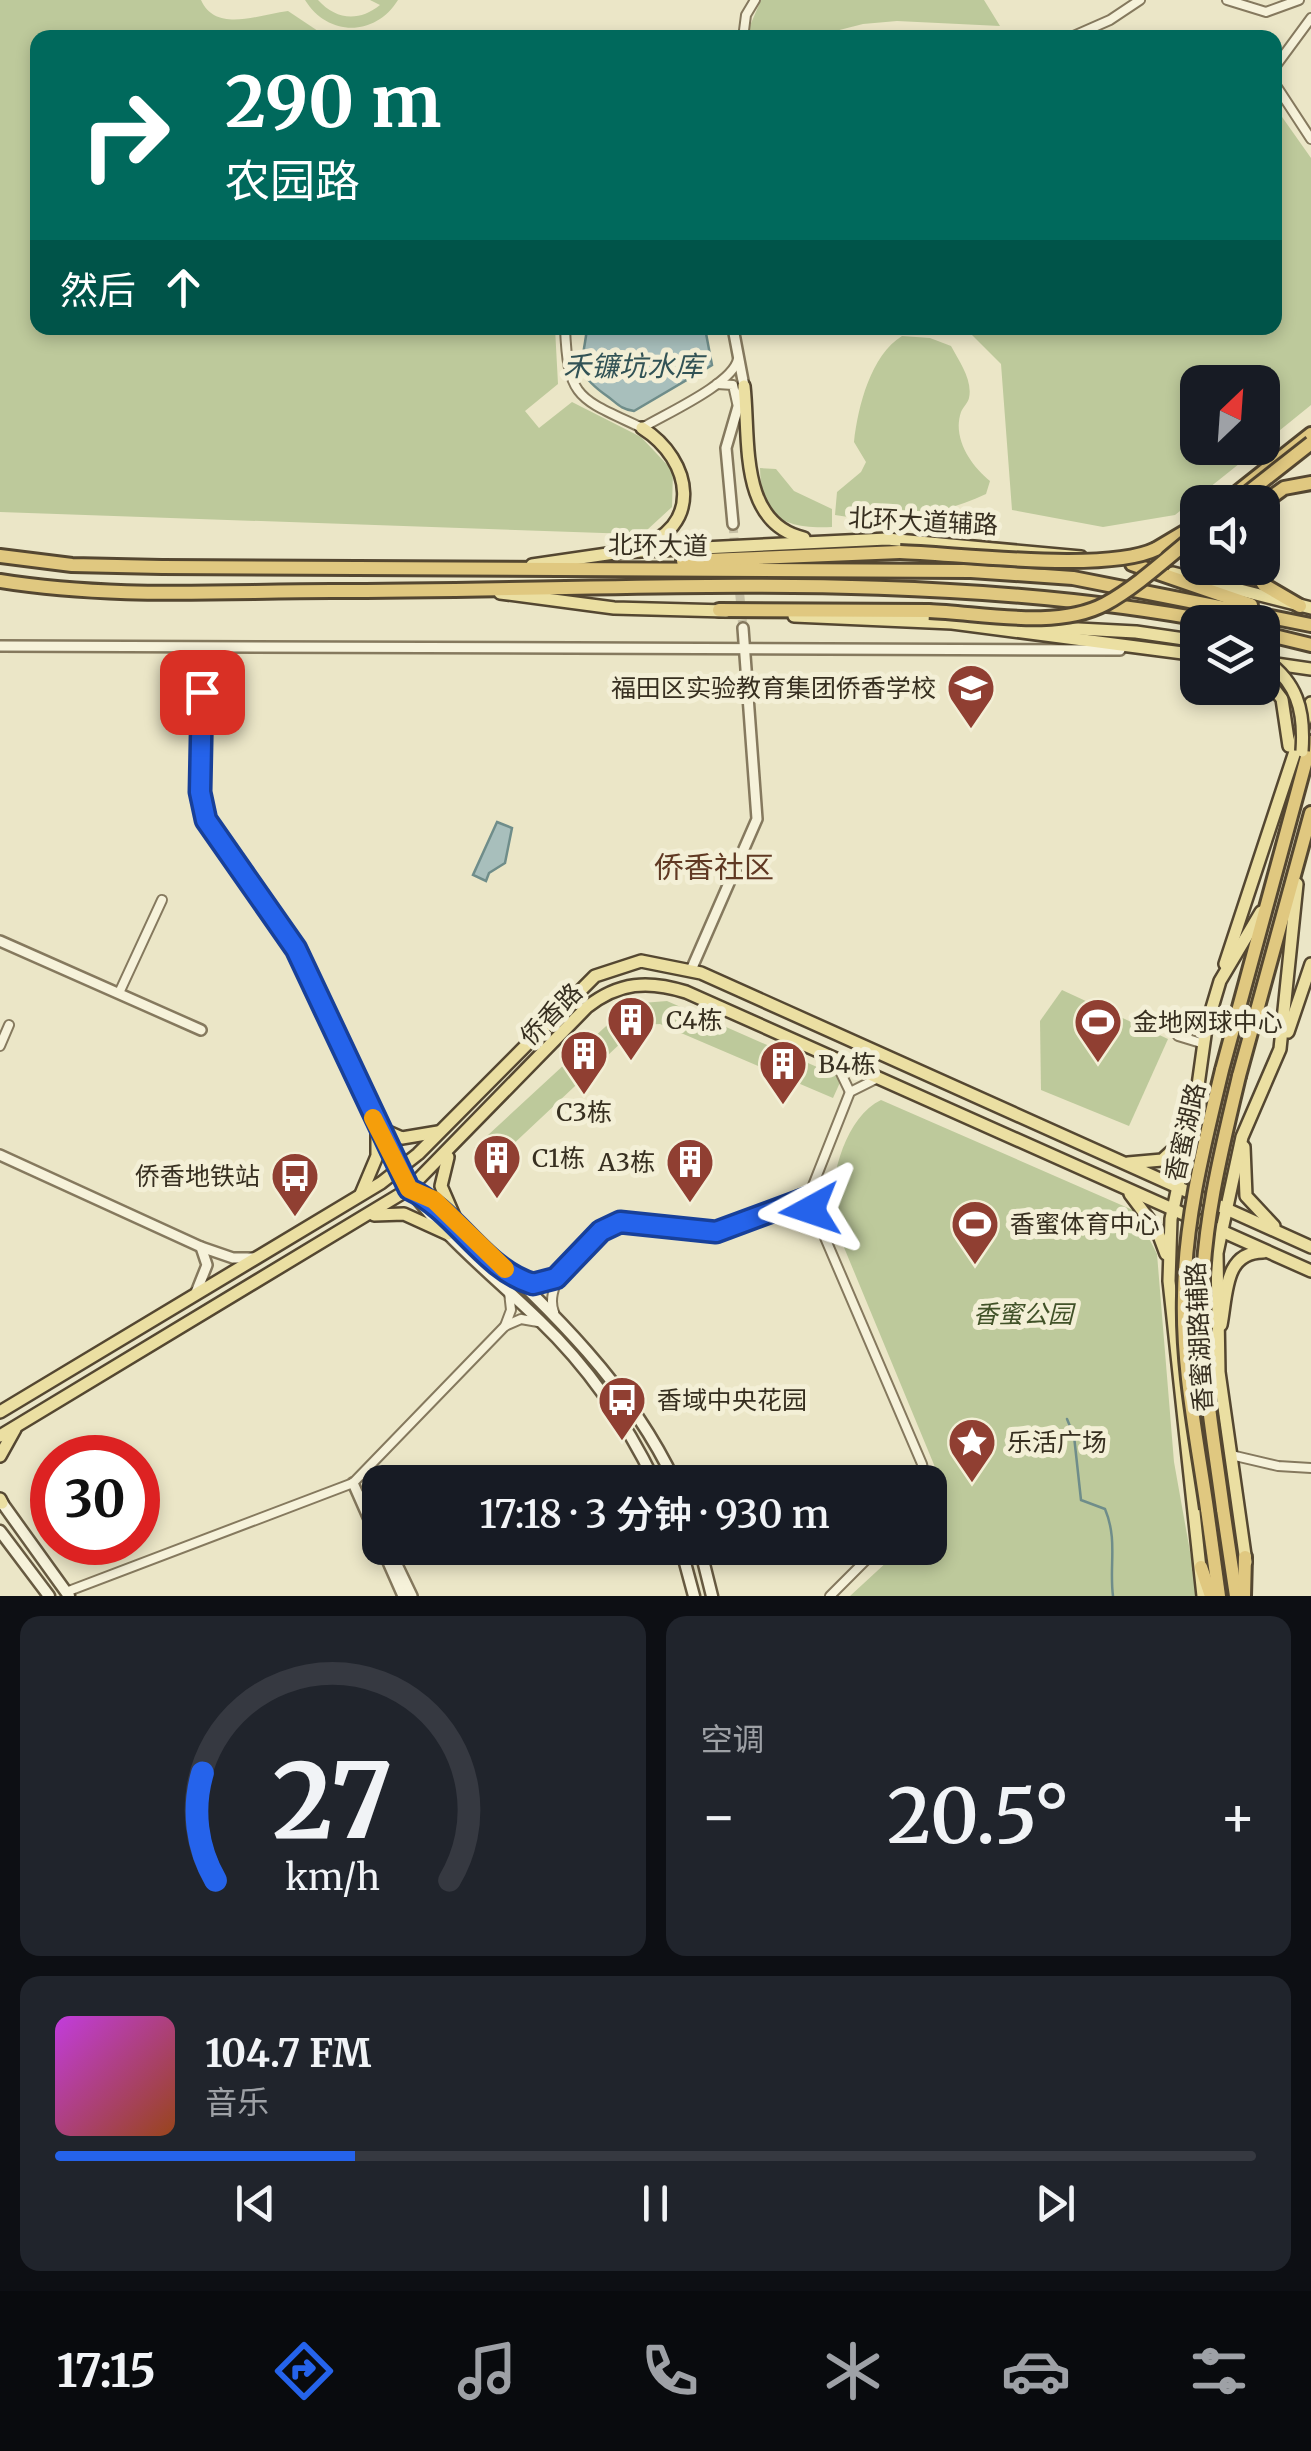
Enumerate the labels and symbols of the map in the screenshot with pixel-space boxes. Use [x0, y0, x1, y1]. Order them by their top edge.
water label: 禾镰坑水库 [563, 348, 707, 384]
north arrow [1180, 365, 1280, 465]
street label: 北环大道辅路 [847, 501, 999, 541]
street label: 北环大道 [608, 528, 708, 562]
pin [160, 650, 245, 735]
school or university icon: 福田区实验教育集团侨香学校 [945, 662, 997, 730]
place label: 福田区实验教育集团侨香学校 [611, 672, 936, 704]
district label: 侨香社区 [654, 848, 774, 886]
street label: 侨香路 [513, 976, 589, 1052]
building icon: C4栋 [605, 994, 657, 1062]
sports icon: 金地网球中心 [1072, 996, 1124, 1064]
place label: C4栋 [666, 1004, 722, 1036]
place label: 金地网球中心 [1133, 1006, 1283, 1038]
building icon: C3栋 [558, 1028, 610, 1096]
building icon: B4栋 [757, 1038, 809, 1106]
place label: B4栋 [818, 1048, 876, 1080]
street label: 香蜜湖路 [1158, 1080, 1212, 1184]
place label: C3栋 [556, 1096, 612, 1128]
building icon: C1栋 [471, 1132, 523, 1200]
building icon: A3栋 [664, 1136, 716, 1204]
place label: C1栋 [532, 1142, 585, 1174]
place label: A3栋 [597, 1146, 655, 1178]
bus stop icon: 侨香地铁站 [269, 1150, 321, 1218]
position arrow [758, 1158, 862, 1262]
place label: 侨香地铁站 [135, 1160, 260, 1192]
sports icon: 香蜜体育中心 [949, 1198, 1001, 1266]
place label: 香蜜体育中心 [1010, 1208, 1160, 1240]
street label: 香蜜湖路辅路 [1179, 1261, 1219, 1413]
park label: 香蜜公园 [973, 1298, 1076, 1330]
bus stop icon: 香域中央花园 [596, 1374, 648, 1442]
place label: 香域中央花园 [657, 1384, 807, 1416]
place icon: 乐活广场 [946, 1416, 998, 1484]
place label: 乐活广场 [1007, 1426, 1107, 1458]
speed limit sign: 30 [30, 1435, 160, 1565]

